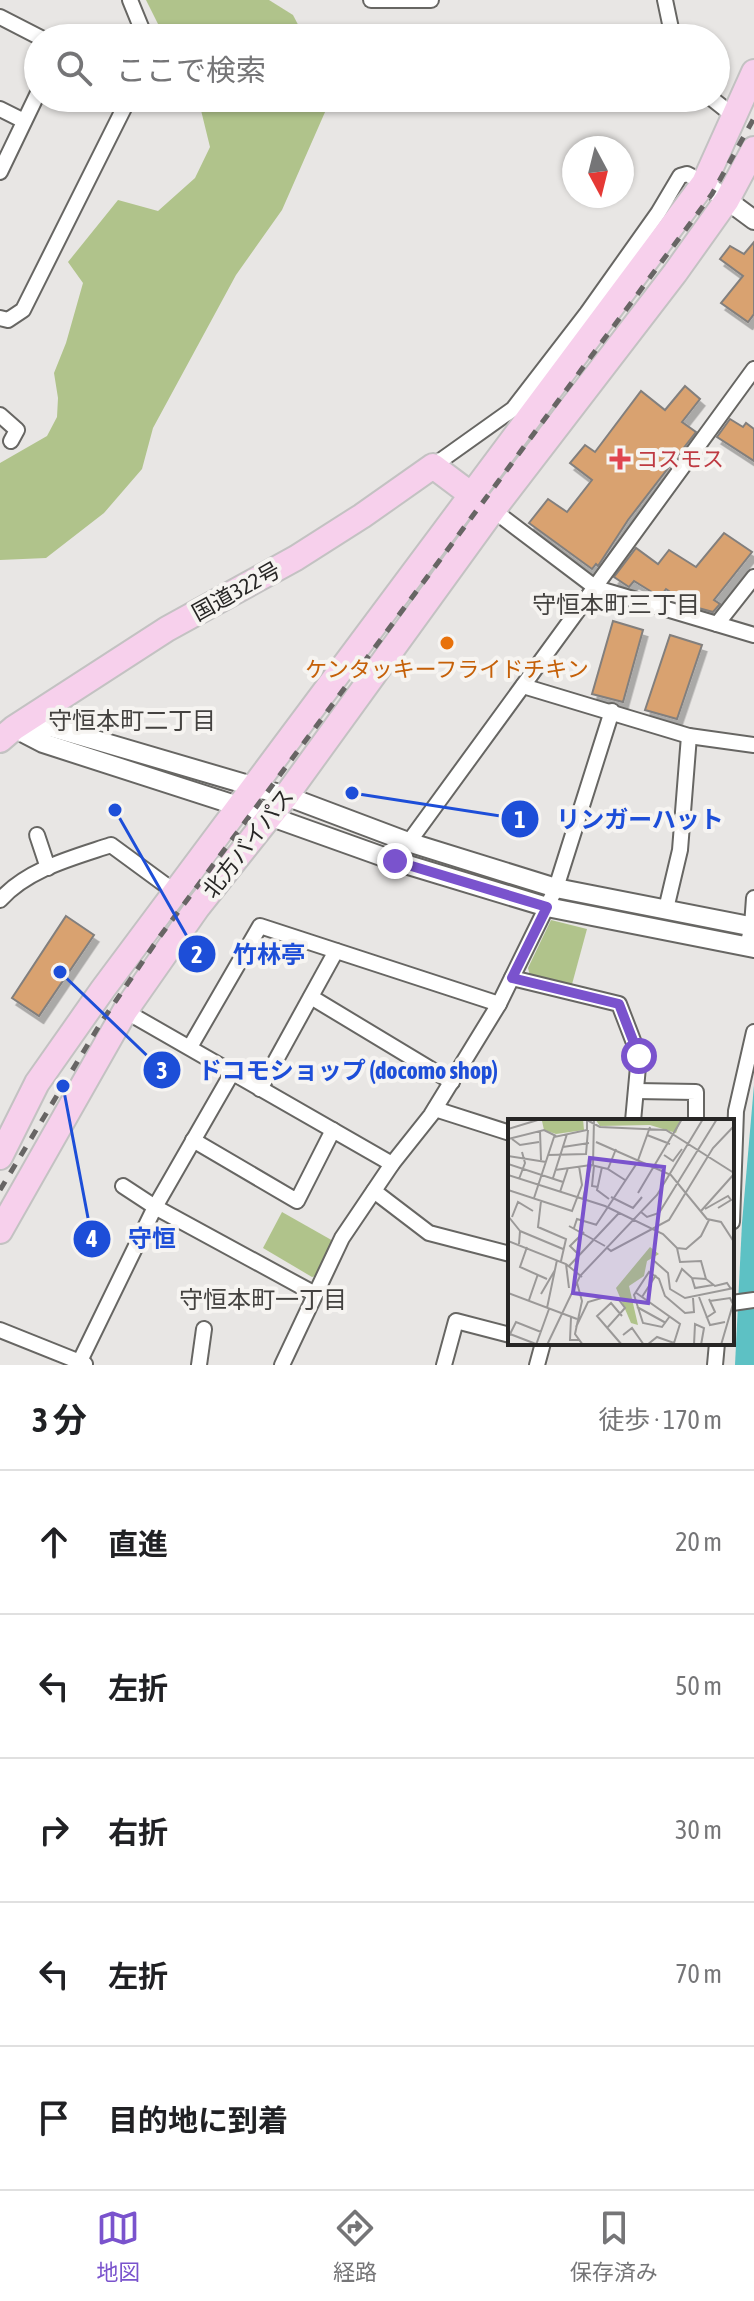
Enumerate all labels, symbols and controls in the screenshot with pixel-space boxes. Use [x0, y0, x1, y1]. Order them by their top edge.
search box [24, 24, 730, 112]
icon: search [52, 46, 96, 90]
text: ここで検索 [116, 53, 266, 87]
north arrow [562, 136, 634, 208]
place label: コスモス [636, 446, 724, 472]
marker: コスモス [611, 450, 629, 468]
street label: 国道322号 [187, 556, 285, 626]
district label: 守恒本町三丁目 [532, 591, 700, 618]
marker: ケンタッキーフライドチキン [438, 634, 456, 652]
place label: ケンタッキーフライドチキン [305, 656, 589, 682]
district label: 守恒本町二丁目 [48, 707, 216, 734]
street label: 北方バイパス [197, 783, 299, 903]
callout: リンガーハット [500, 795, 740, 843]
text: 1 [514, 806, 526, 833]
text: リンガーハット [556, 806, 724, 833]
route end [377, 843, 413, 879]
callout: 竹林亭 [177, 930, 321, 978]
text: 2 [191, 941, 203, 968]
text: 竹林亭 [233, 941, 305, 968]
route start [621, 1038, 657, 1074]
callout: ドコモショップ (docomo shop) [142, 1046, 514, 1094]
text: 3 [156, 1057, 168, 1084]
text: ドコモショップ (docomo shop) [198, 1057, 498, 1084]
inset map [508, 1119, 734, 1345]
callout: 守恒 [72, 1215, 192, 1263]
text: 4 [85, 1225, 98, 1252]
text: 守恒 [128, 1225, 176, 1252]
district label: 守恒本町一丁目 [179, 1286, 347, 1313]
text: 3 分 [32, 1400, 87, 1439]
text: 徒歩 · 170 m [598, 1405, 722, 1435]
icon: ahead [32, 1520, 76, 1564]
text: 直進 [108, 1527, 168, 1561]
text: 20 m [675, 1527, 722, 1557]
icon: left [32, 1664, 76, 1708]
text: 左折 [108, 1671, 168, 1705]
text: 50 m [675, 1671, 722, 1701]
icon: right [32, 1808, 76, 1852]
text: 右折 [108, 1815, 168, 1849]
text: 30 m [675, 1815, 722, 1845]
icon: left [32, 1952, 76, 1996]
text: 左折 [108, 1959, 168, 1993]
text: 70 m [675, 1959, 722, 1989]
icon: arrive [32, 2096, 76, 2140]
text: 目的地に到着 [108, 2103, 288, 2137]
tab: 地図 [96, 2206, 140, 2286]
tab: 経路 [333, 2206, 377, 2286]
tab: 保存済み [570, 2206, 658, 2286]

